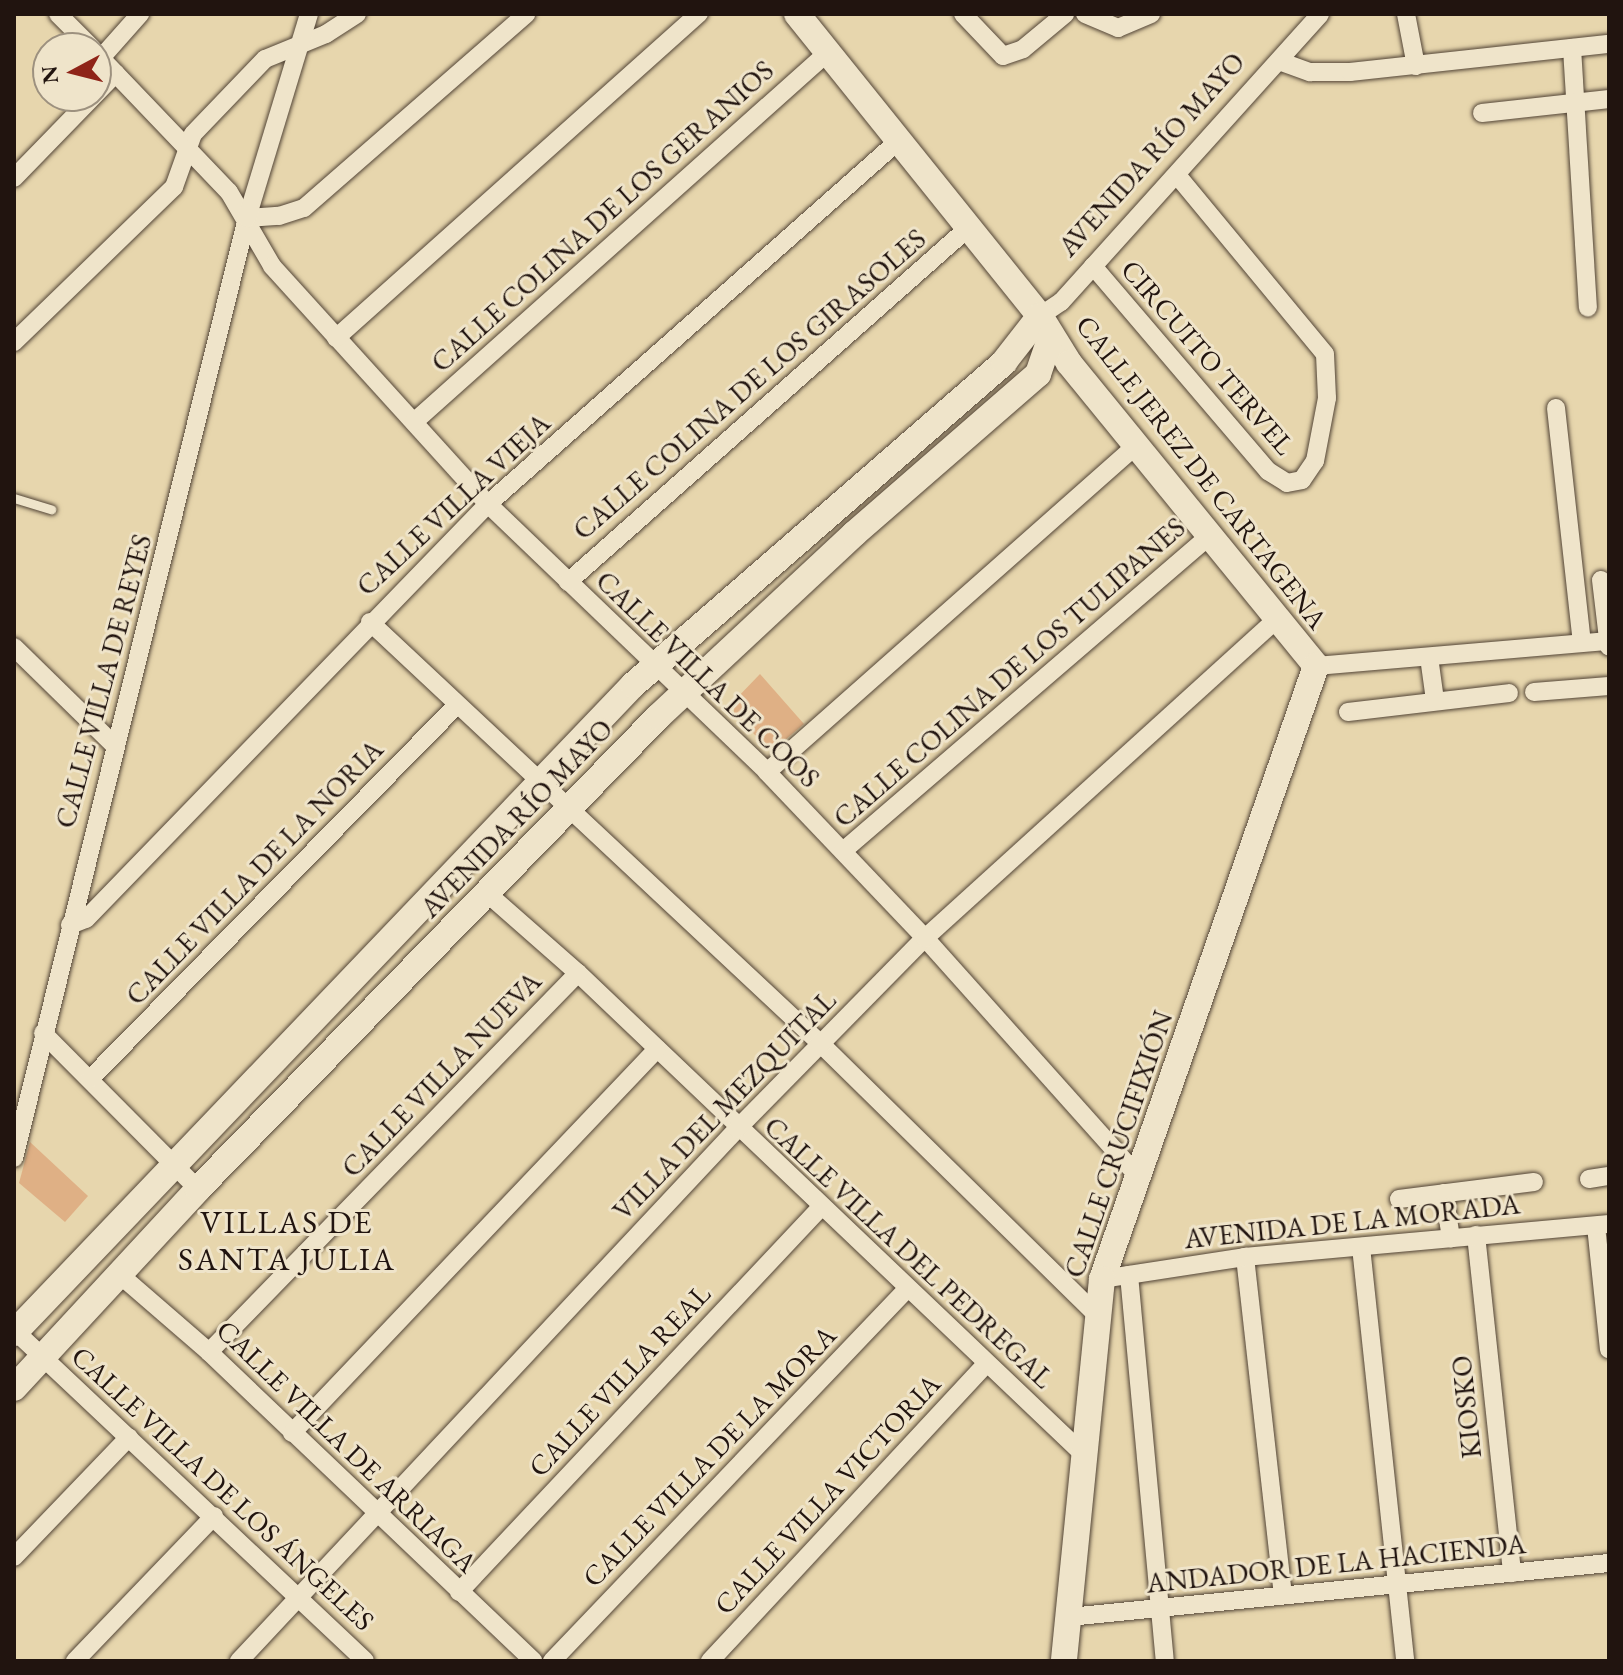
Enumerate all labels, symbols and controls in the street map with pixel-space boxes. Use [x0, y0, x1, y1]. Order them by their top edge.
north arrow [32, 32, 112, 112]
street label: AVENIDA RÍO MAYO [1051, 45, 1251, 263]
street label: CALLE COLINA DE LOS GERANIOS [424, 53, 780, 379]
text: N [34, 64, 65, 85]
street label: CALLE COLINA DE LOS GIRASOLES [566, 222, 932, 546]
street label: CIRCUITO TERVEL [1114, 253, 1302, 461]
street label: CALLE JEREZ DE CARTAGENA [1069, 309, 1335, 635]
street label: CALLE VILLA VIEJA [349, 406, 557, 602]
street label: CALLE COLINA DE LOS TULIPANES [826, 510, 1192, 834]
street label: CALLE VILLA DE REYES [48, 530, 158, 832]
street label: CALLE VILLA DE COOS [589, 564, 827, 794]
street label: AVENIDA RÍO MAYO [413, 712, 619, 924]
street label: CALLE VILLA DE LA NORIA [118, 732, 390, 1012]
street label: CALLE VILLA NUEVA [334, 964, 548, 1184]
street label: VILLA DEL MEZQUITAL [605, 983, 843, 1227]
street label: CALLE CRUCIFIXIÓN [1057, 1006, 1179, 1282]
street label: CALLE VILLA DEL PEDREGAL [758, 1109, 1060, 1395]
street label: AVENIDA DE LA MORADA [1182, 1187, 1522, 1255]
district label: VILLAS DE SANTA JULIA [178, 1204, 396, 1279]
street label: CALLE VILLA REAL [521, 1277, 717, 1483]
street label: CALLE VILLA DE ARRIAGA [210, 1313, 484, 1579]
street label: CALLE VILLA DE LA MORA [575, 1318, 843, 1594]
street label: CALLE VILLA DE LOS ÁNGELES [65, 1339, 381, 1637]
street label: KIOSKO [1444, 1354, 1488, 1460]
street label: CALLE VILLA VICTORIA [707, 1367, 947, 1621]
street label: ANDADOR DE LA HACIENDA [1145, 1526, 1527, 1600]

